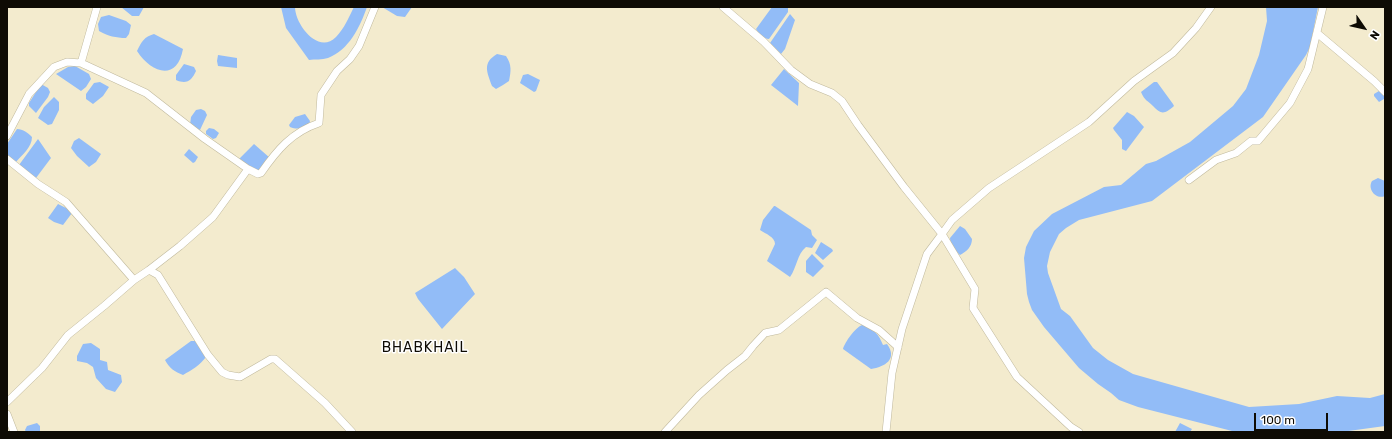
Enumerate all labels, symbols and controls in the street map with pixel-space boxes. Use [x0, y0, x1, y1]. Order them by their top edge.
north arrow [1344, 8, 1384, 48]
text: N [1367, 28, 1382, 42]
district label: BHABKHAIL [382, 340, 468, 356]
scale bar [1256, 405, 1330, 431]
text: 100 m [1261, 413, 1295, 427]

